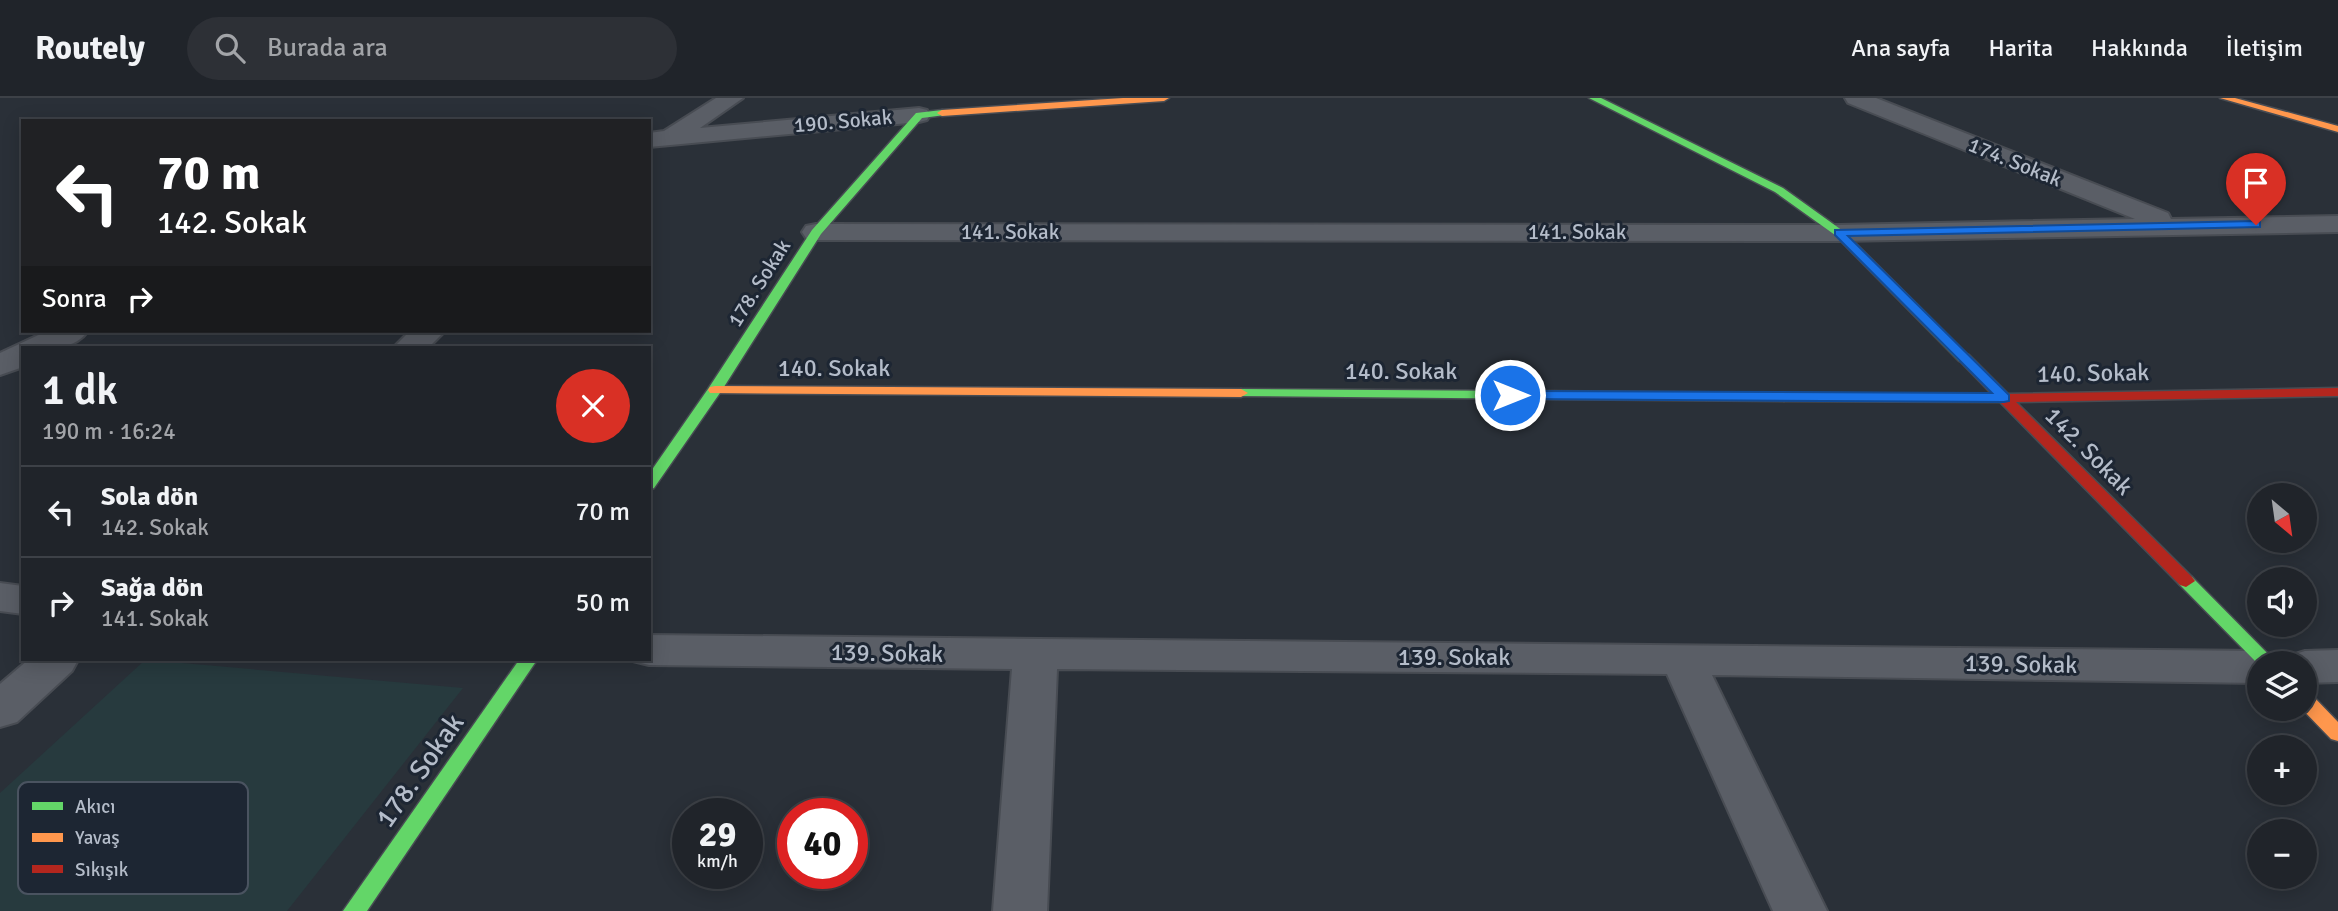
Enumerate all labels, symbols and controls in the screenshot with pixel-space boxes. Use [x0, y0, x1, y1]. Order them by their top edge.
search box [187, 17, 677, 80]
text: Routely [35, 28, 145, 69]
icon: search [211, 29, 249, 67]
text: Burada ara [267, 32, 388, 64]
text: Ana sayfa [1851, 33, 1951, 63]
text: Harita [1989, 33, 2053, 63]
text: Hakkında [2091, 33, 2188, 63]
text: İletişim [2226, 33, 2303, 63]
street label: 190. Sokak [793, 104, 894, 138]
street label: 174. Sokak [1964, 132, 2066, 193]
text: 70 m [157, 143, 260, 203]
icon: left [42, 147, 133, 238]
pin [2226, 153, 2286, 225]
icon: arrive [2237, 164, 2275, 202]
text: 142. Sokak [157, 203, 307, 242]
street label: 141. Sokak [961, 219, 1060, 245]
street label: 141. Sokak [1528, 219, 1627, 245]
street label: 178. Sokak [722, 234, 796, 332]
icon: right [121, 280, 159, 318]
text: Sonra [42, 283, 107, 315]
street label: 140. Sokak [778, 353, 890, 383]
street label: 140. Sokak [1345, 356, 1457, 386]
street label: 140. Sokak [2036, 357, 2150, 389]
position arrow [1473, 358, 1547, 432]
text: 1 dk [42, 365, 118, 416]
button: close [556, 369, 630, 443]
street label: 142. Sokak [2039, 401, 2139, 501]
text: 190 m · 16:24 [42, 417, 176, 446]
text: Sola dön [101, 481, 198, 513]
north arrow [2247, 483, 2317, 553]
map controls [2247, 483, 2317, 889]
icon: left [42, 493, 80, 531]
text: 70 m [575, 496, 630, 528]
text: 142. Sokak [101, 513, 209, 542]
button: sound [2247, 567, 2317, 637]
text: Sağa dön [101, 572, 204, 604]
icon: right [42, 584, 80, 622]
text: 50 m [575, 587, 630, 619]
text: 141. Sokak [101, 604, 209, 633]
street label: 139. Sokak [830, 637, 944, 669]
street label: 139. Sokak [1398, 642, 1510, 672]
street label: 139. Sokak [1964, 648, 2078, 680]
button: layers [2247, 651, 2317, 721]
street label: 178. Sokak [368, 707, 471, 834]
button: + [2247, 735, 2317, 805]
legend [18, 782, 248, 894]
text: Akıcı [75, 795, 115, 819]
speed limit sign: 40 [777, 798, 868, 889]
text: 29 [699, 813, 736, 856]
button: − [2247, 819, 2317, 889]
text: Yavaş [75, 826, 120, 850]
text: km/h [697, 850, 738, 872]
text: Sıkışık [75, 858, 129, 882]

